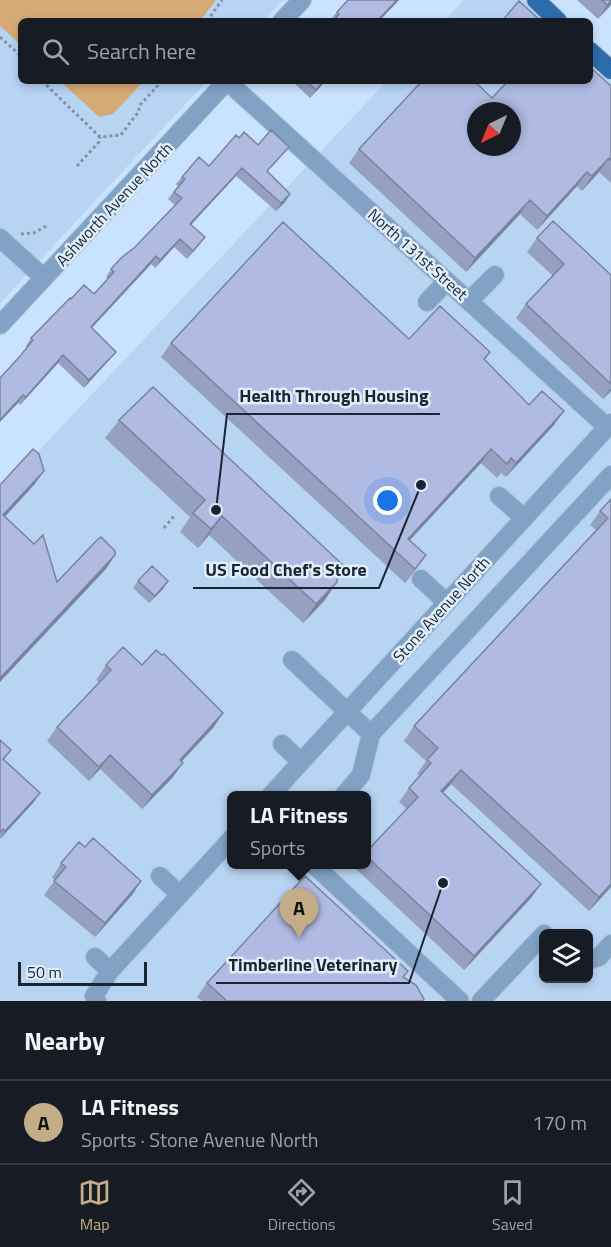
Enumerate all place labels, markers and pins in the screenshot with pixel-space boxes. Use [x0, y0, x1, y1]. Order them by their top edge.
callout: Health Through Housing [227, 378, 440, 414]
callout: US Food Chef's Store [193, 552, 379, 588]
pin: A [280, 888, 318, 938]
callout: Timberline Veterinary [216, 947, 409, 983]

